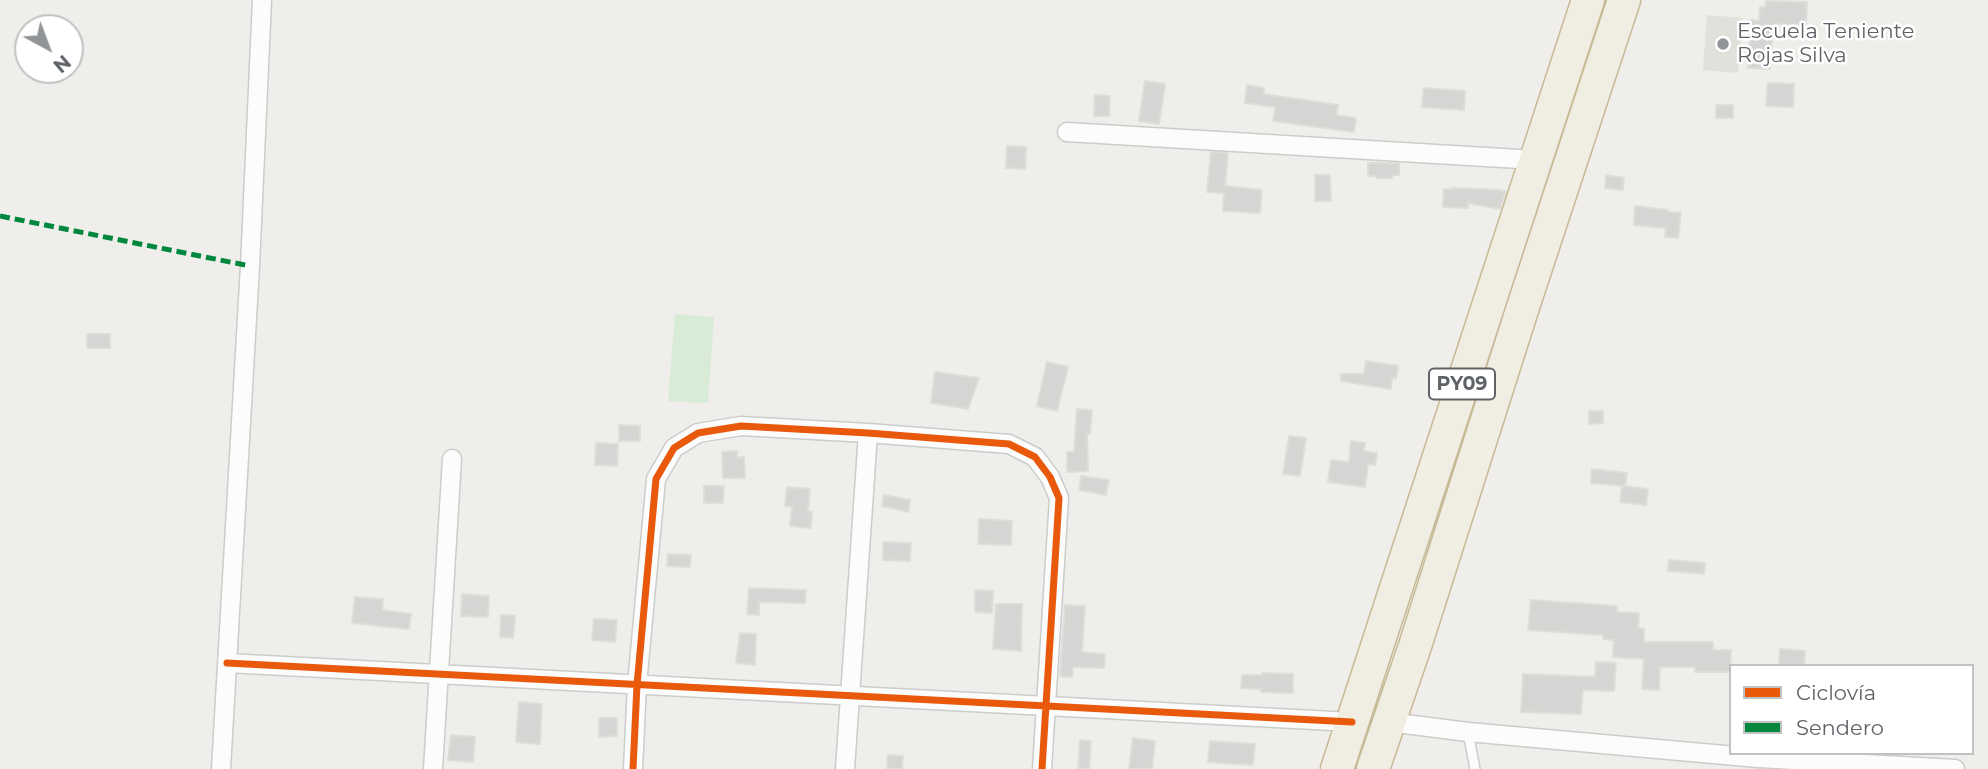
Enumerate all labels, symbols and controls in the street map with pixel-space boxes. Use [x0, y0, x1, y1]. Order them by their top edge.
north arrow [14, 14, 84, 84]
place label: Escuela Teniente Rojas Silva [1737, 19, 1914, 69]
marker: Escuela Teniente Rojas Silva [1715, 36, 1731, 52]
text: N [48, 50, 75, 77]
road number: PY09 [1429, 368, 1495, 400]
legend [1729, 664, 1974, 755]
text: Ciclovía [1796, 680, 1876, 705]
text: Sendero [1796, 715, 1884, 740]

